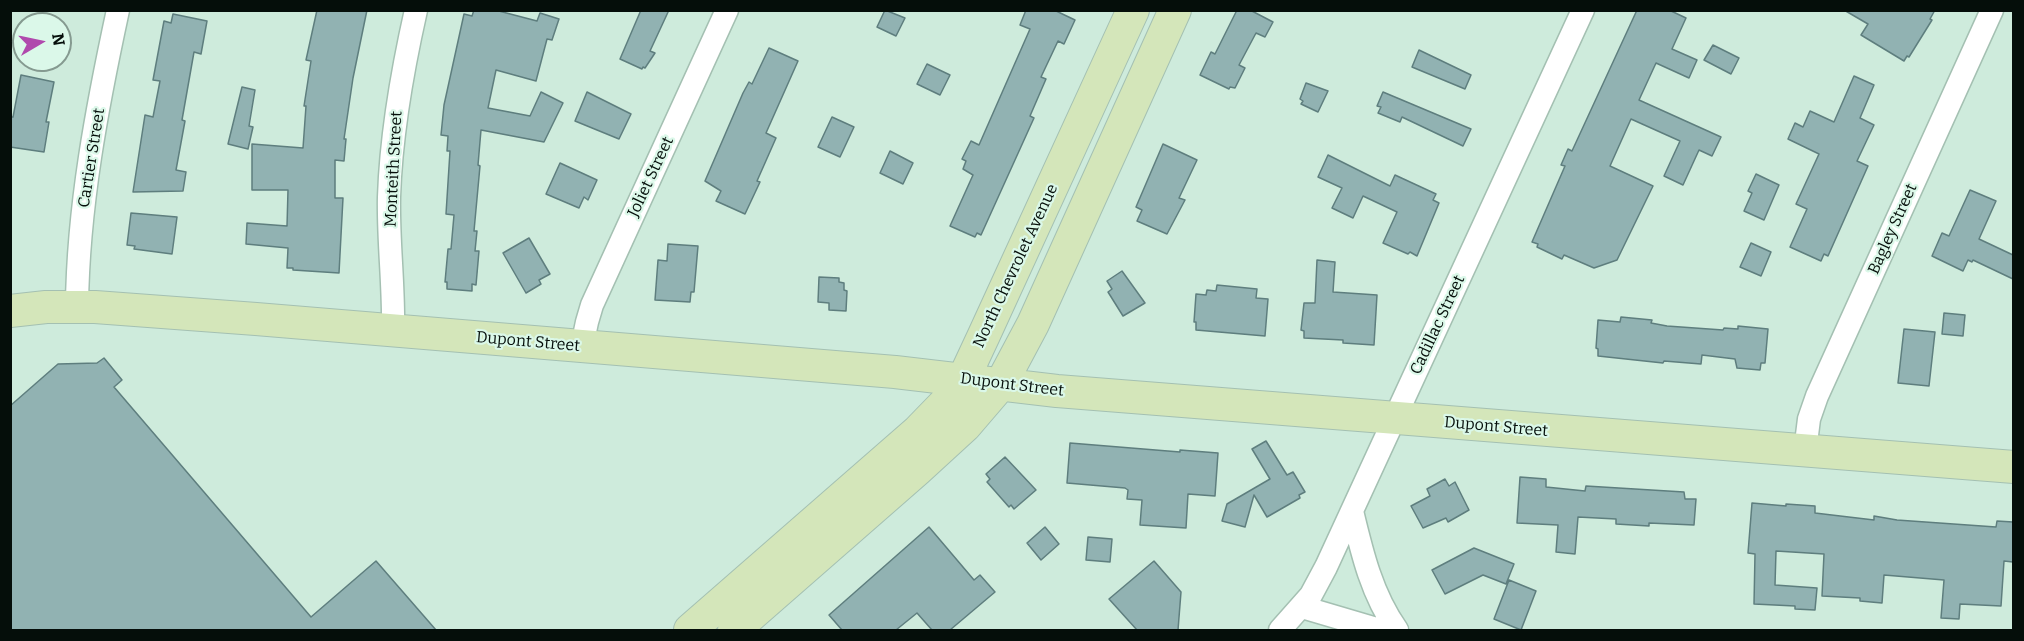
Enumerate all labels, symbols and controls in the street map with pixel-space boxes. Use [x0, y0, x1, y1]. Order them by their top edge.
north arrow [12, 12, 72, 72]
text: N [48, 32, 69, 47]
street label: Cartier Street [75, 107, 109, 209]
street label: Monteith Street [381, 110, 407, 228]
street label: Joliet Street [624, 134, 678, 220]
street label: North Chevrolet Avenue [970, 181, 1062, 351]
street label: Bagley Street [1864, 181, 1922, 277]
street label: Cadillac Street [1407, 272, 1469, 378]
street label: Dupont Street [475, 328, 581, 356]
street label: Dupont Street [959, 369, 1065, 401]
street label: Dupont Street [1443, 413, 1549, 441]

